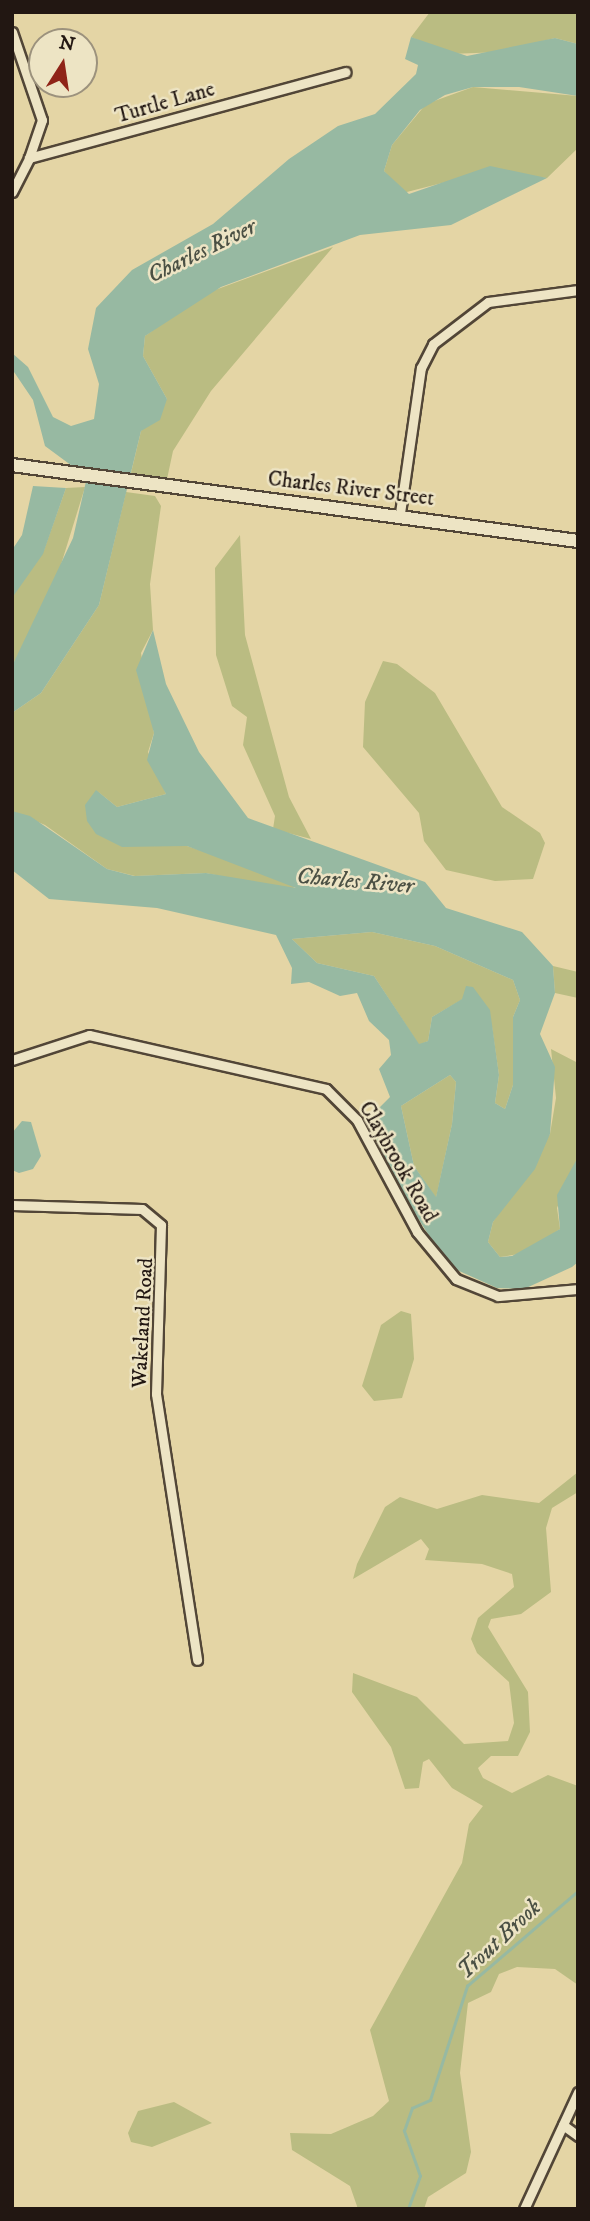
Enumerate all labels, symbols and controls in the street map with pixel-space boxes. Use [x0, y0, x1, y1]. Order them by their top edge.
north arrow [28, 28, 98, 98]
text: N [57, 31, 77, 57]
street label: Turtle Lane [112, 77, 218, 129]
water label: Charles River [143, 214, 261, 290]
street label: Charles River Street [266, 466, 436, 512]
water label: Charles River [295, 863, 415, 901]
street label: Claybrook Road [353, 1097, 443, 1227]
street label: Wakeland Road [127, 1257, 159, 1389]
water label: Trout Brook [452, 1894, 548, 1986]

